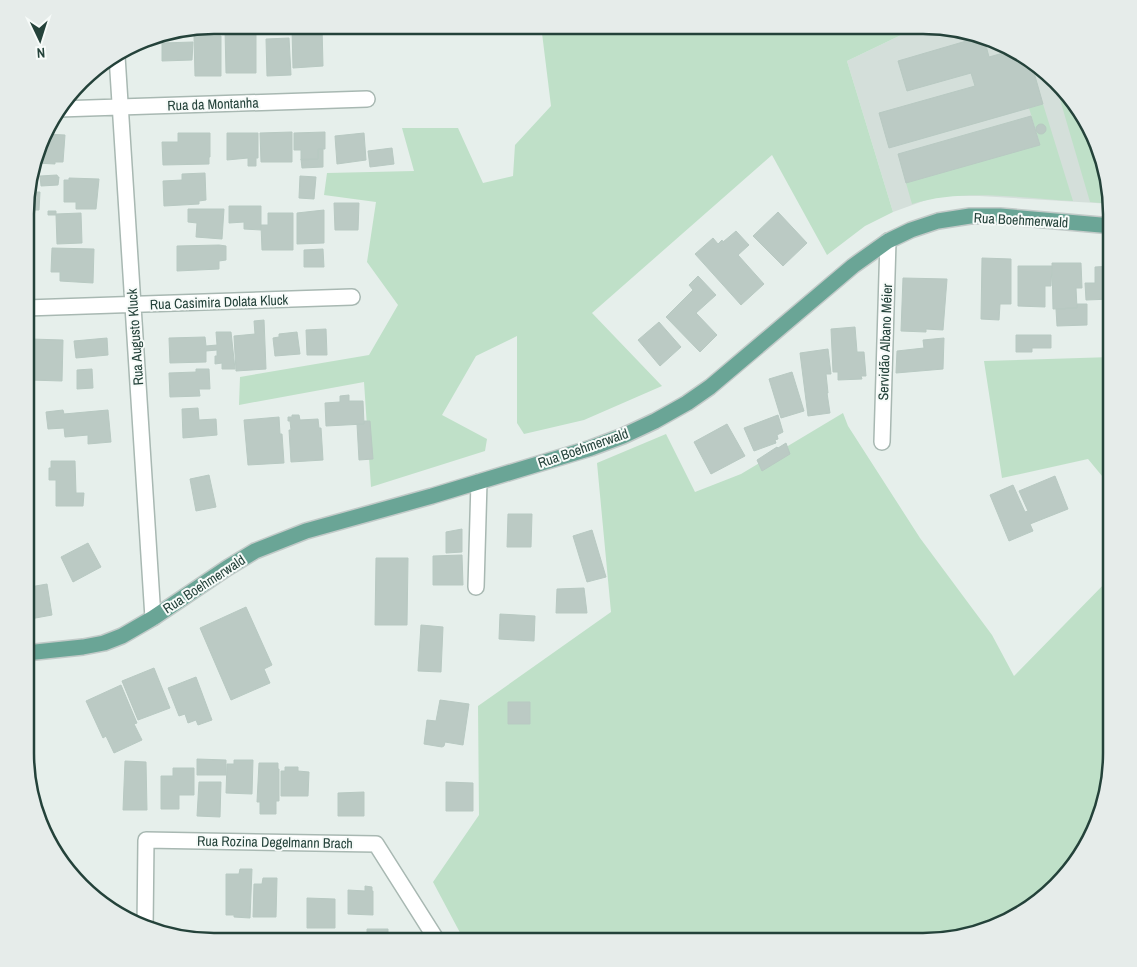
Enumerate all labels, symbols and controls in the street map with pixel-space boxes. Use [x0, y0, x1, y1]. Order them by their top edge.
north arrow [15, 15, 65, 65]
text: N [36, 44, 46, 62]
street label: Rua da Montanha [167, 93, 260, 115]
street label: Rua Boehmerwald [973, 209, 1069, 231]
street label: Servidão Albano Méier [874, 283, 896, 401]
street label: Rua Augusto Kluck [123, 288, 147, 386]
street label: Rua Casimira Dolata Kluck [150, 291, 289, 313]
street label: Rua Boehmerwald [535, 424, 631, 472]
street label: Rua Boehmerwald [159, 551, 249, 617]
street label: Rua Rozina Degelmann Brach [197, 832, 353, 852]

